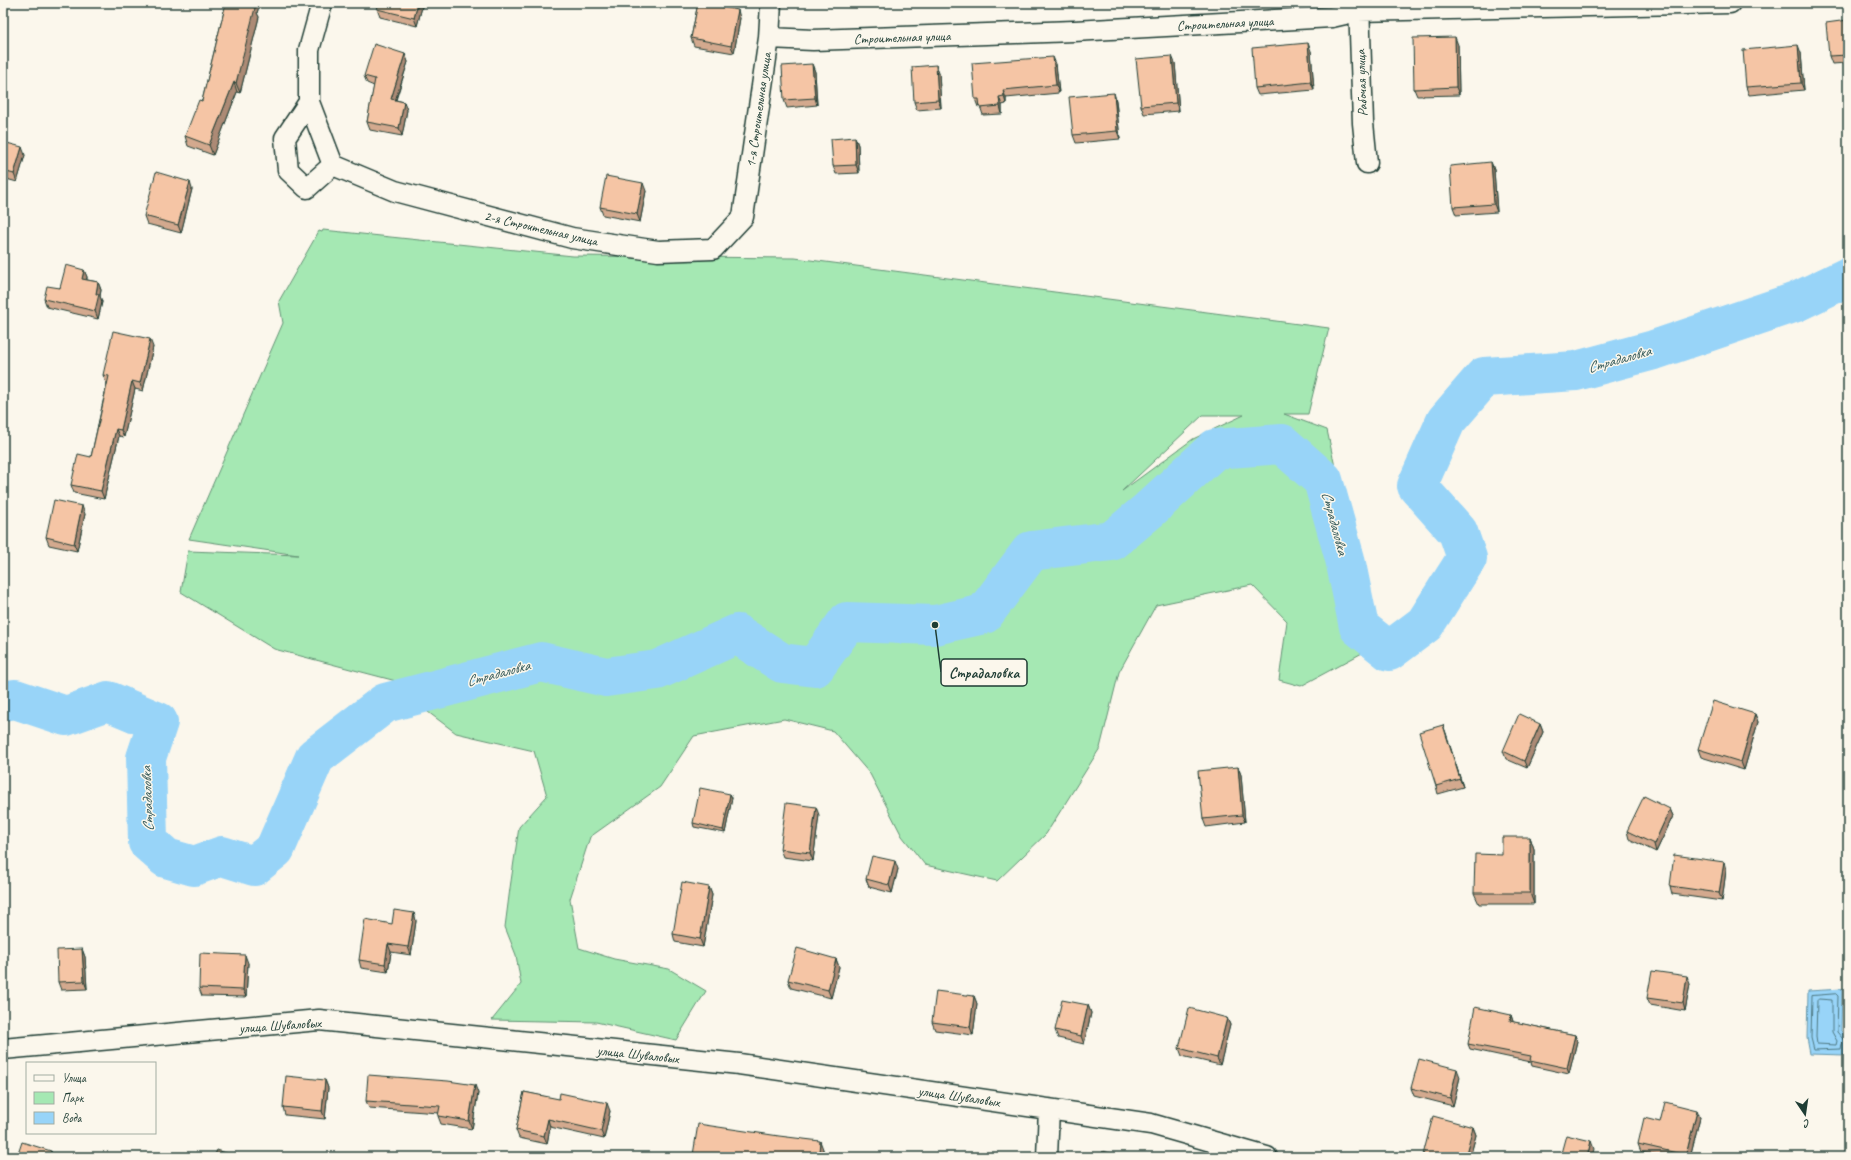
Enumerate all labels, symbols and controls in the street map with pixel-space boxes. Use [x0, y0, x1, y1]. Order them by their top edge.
street label: Строительная улица [1176, 12, 1275, 35]
street label: Строительная улица [853, 27, 952, 48]
street label: Рабочая улица [1352, 48, 1371, 117]
street label: 1-я Строительная улица [742, 50, 775, 169]
street label: 2-я Строительная улица [483, 207, 600, 250]
water label: Страдаловка [1585, 341, 1654, 378]
water label: Страдаловка [1317, 489, 1352, 558]
water label: Страдаловка [464, 656, 533, 691]
callout: Страдаловка [941, 659, 1027, 686]
text: Страдаловка [949, 664, 1020, 683]
water label: Страдаловка [137, 765, 158, 832]
street label: улица Шуваловых [237, 1014, 323, 1037]
street label: улица Шуваловых [595, 1042, 681, 1067]
legend [26, 1062, 156, 1134]
text: Улица [62, 1070, 87, 1086]
street label: улица Шуваловых [916, 1082, 1002, 1111]
text: Парк [62, 1090, 85, 1106]
north arrow [1785, 1094, 1825, 1134]
text: Вода [62, 1110, 83, 1126]
text: С [1801, 1116, 1811, 1132]

